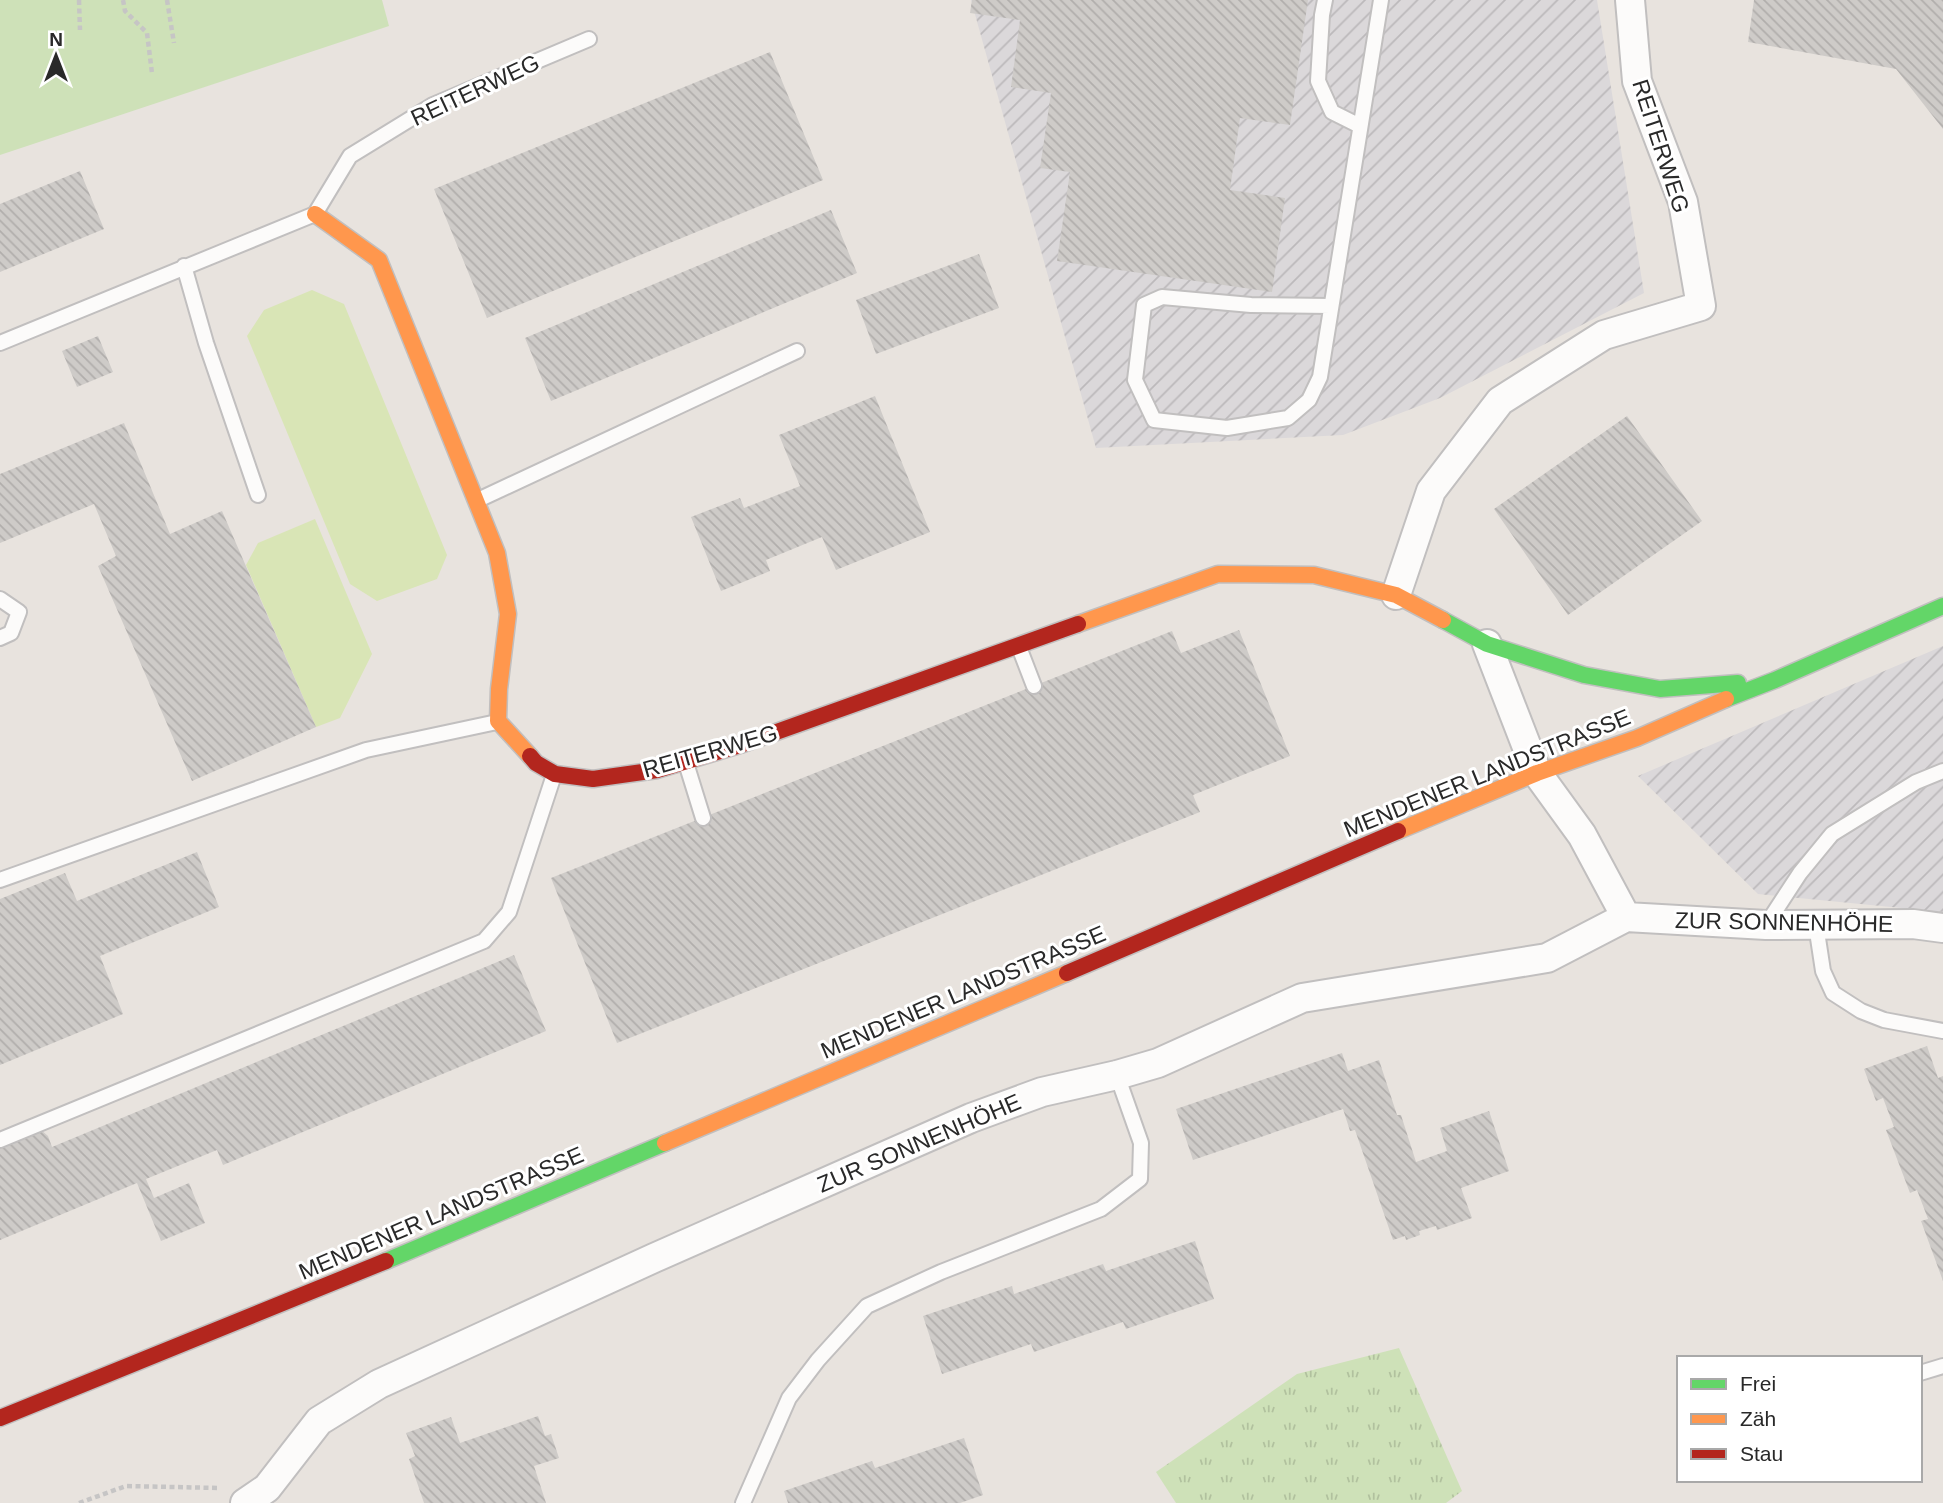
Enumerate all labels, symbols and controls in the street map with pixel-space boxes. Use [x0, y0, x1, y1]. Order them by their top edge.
north arrow [21, 21, 91, 91]
text: N [49, 29, 63, 50]
street label: REITERWEG [407, 49, 543, 131]
street label: REITERWEG [1627, 76, 1695, 216]
street label: MENDENER LANDSTRASSE [1340, 703, 1634, 843]
street label: REITERWEG [640, 719, 780, 783]
street label: ZUR SONNENHÖHE [1675, 907, 1893, 937]
street label: MENDENER LANDSTRASSE [817, 920, 1109, 1064]
street label: ZUR SONNENHÖHE [813, 1088, 1025, 1198]
street label: MENDENER LANDSTRASSE [295, 1141, 587, 1285]
legend [1677, 1356, 1922, 1482]
text: Frei [1740, 1372, 1776, 1395]
text: Zäh [1740, 1407, 1776, 1430]
text: Stau [1740, 1442, 1783, 1465]

